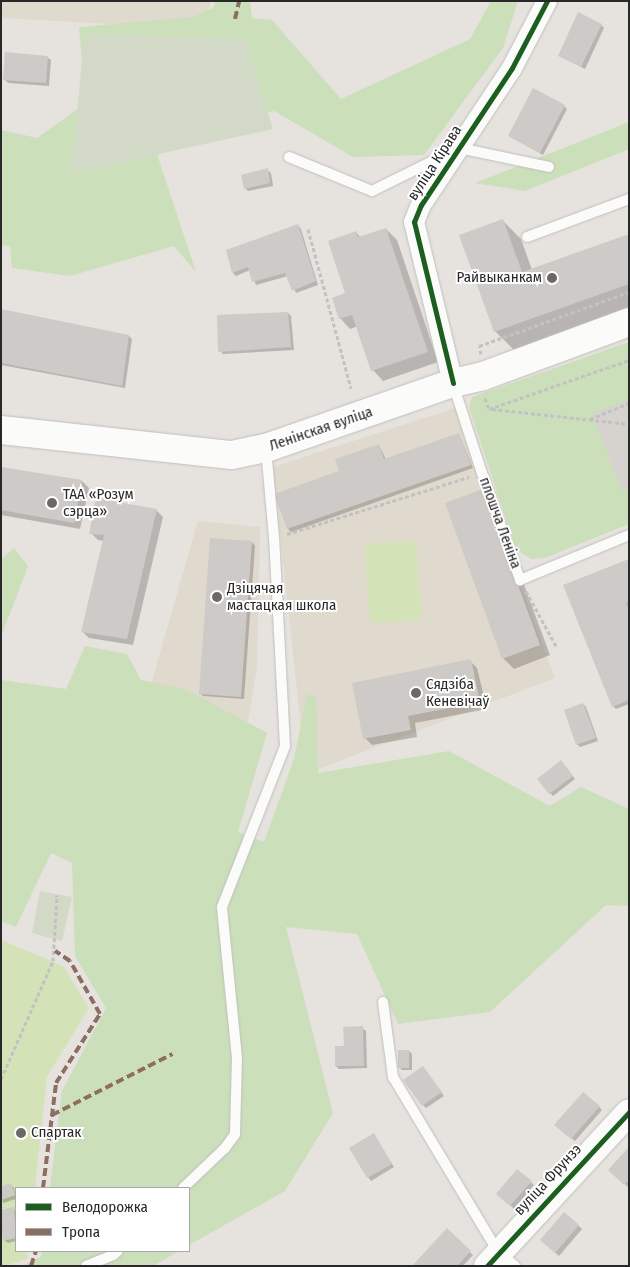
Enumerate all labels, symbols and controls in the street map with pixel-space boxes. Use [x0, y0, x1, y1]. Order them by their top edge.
street label: вуліца Кірава [404, 122, 466, 204]
place label: Райвыканкам [457, 269, 542, 287]
marker: Райвыканкам [546, 272, 558, 284]
street label: Ленінская вуліца [267, 403, 375, 455]
street label: плошча Леніна [475, 475, 525, 571]
place label: ТАА «Розум сэрца» [63, 485, 134, 520]
marker: ТАА «Розум сэрца» [45, 496, 59, 510]
place label: Дзіцячая мастацкая школа [227, 579, 336, 614]
marker: Дзіцячая мастацкая школа [211, 591, 223, 603]
place label: Сядзіба Кеневічаў [426, 675, 489, 710]
marker: Сядзіба Кеневічаў [410, 687, 422, 699]
place label: Спартак [31, 1124, 81, 1142]
marker: Спартак [15, 1127, 27, 1139]
street label: вуліца Фрунзэ [510, 1141, 586, 1219]
legend [15, 1187, 190, 1252]
text: Велодорожка [62, 1198, 148, 1216]
text: Тропа [62, 1223, 100, 1241]

